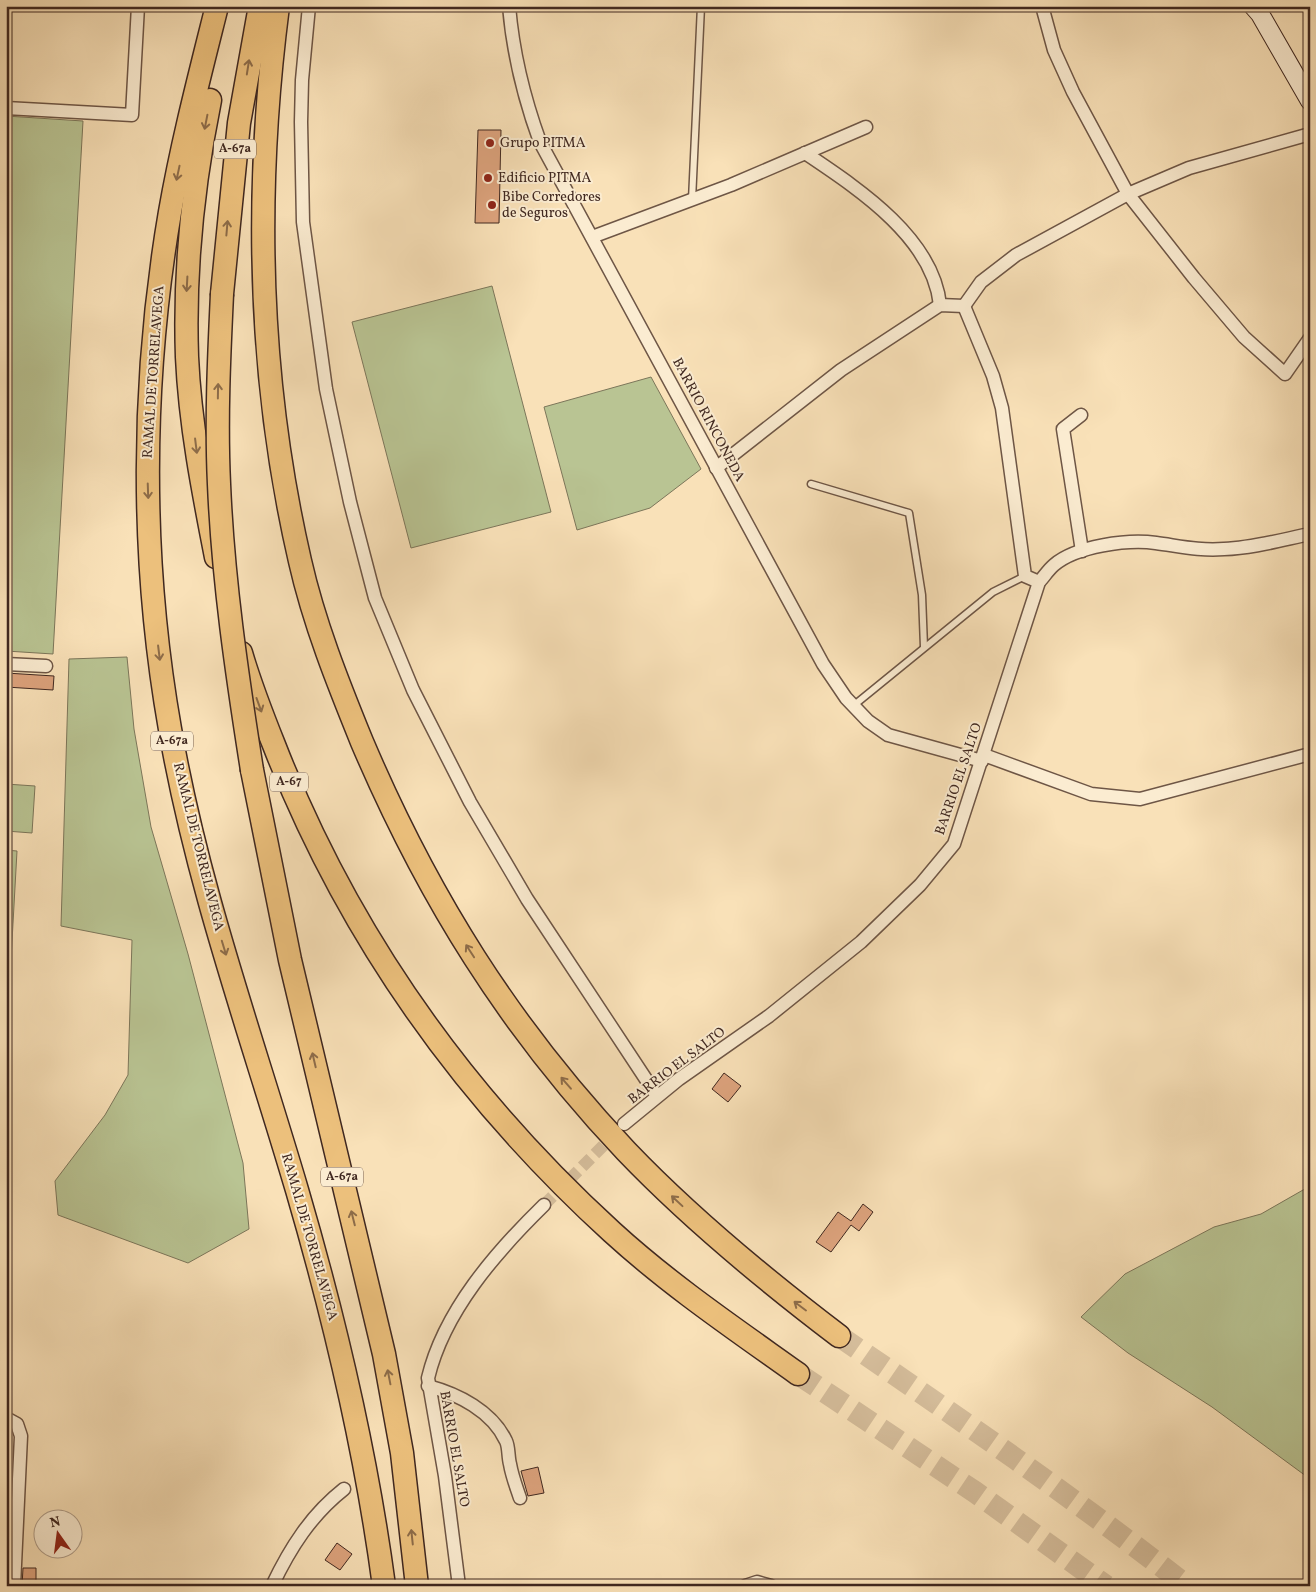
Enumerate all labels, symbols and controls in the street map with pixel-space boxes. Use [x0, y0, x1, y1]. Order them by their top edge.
one-way arrow [243, 59, 253, 75]
one-way arrow [201, 114, 210, 130]
place label: Grupo PITMA [500, 134, 586, 153]
marker: Grupo PITMA [484, 137, 496, 149]
road number: A-67a [214, 140, 256, 158]
one-way arrow [173, 165, 183, 181]
place label: Edificio PITMA [498, 169, 591, 188]
marker: Edificio PITMA [482, 172, 494, 184]
place label: Bibe Corredores de Seguros [502, 188, 601, 223]
marker: Bibe Corredores de Seguros [486, 199, 498, 211]
one-way arrow [222, 220, 232, 236]
one-way arrow [182, 275, 192, 291]
street label: RAMAL DE TORRELAVEGA [138, 285, 170, 459]
street label: BARRIO RINCONEDA [667, 355, 749, 485]
one-way arrow [213, 383, 223, 400]
one-way arrow [191, 437, 201, 453]
one-way arrow [143, 482, 153, 499]
one-way arrow [154, 645, 164, 661]
one-way arrow [255, 697, 264, 712]
street label: BARRIO EL SALTO [931, 720, 987, 838]
road number: A-67a [151, 731, 193, 750]
street label: RAMAL DE TORRELAVEGA [168, 761, 228, 933]
road number: A-67 [270, 772, 308, 792]
one-way arrow [219, 940, 229, 956]
one-way arrow [465, 945, 475, 959]
street label: BARRIO EL SALTO [624, 1023, 730, 1109]
one-way arrow [309, 1053, 318, 1069]
one-way arrow [560, 1076, 571, 1089]
street label: RAMAL DE TORRELAVEGA [276, 1151, 342, 1323]
road number: A-67a [321, 1168, 363, 1186]
one-way arrow [671, 1195, 683, 1207]
one-way arrow [348, 1211, 357, 1227]
one-way arrow [794, 1301, 807, 1312]
one-way arrow [383, 1369, 393, 1385]
street label: BARRIO EL SALTO [434, 1389, 474, 1509]
north arrow [32, 1510, 82, 1560]
text: N [48, 1512, 62, 1533]
one-way arrow [407, 1530, 417, 1546]

